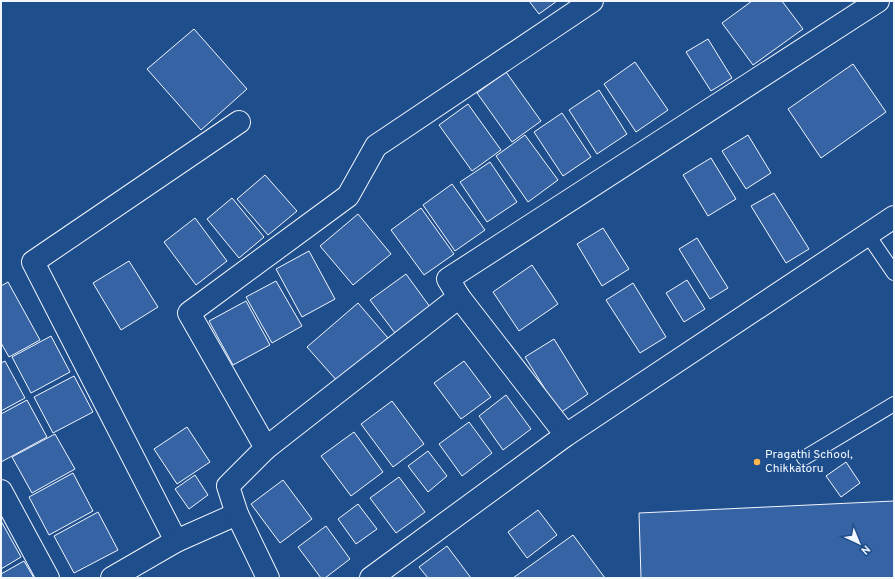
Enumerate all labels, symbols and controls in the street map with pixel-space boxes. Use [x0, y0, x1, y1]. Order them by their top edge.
place label: Pragathi School, Chikkatoru [765, 447, 853, 477]
marker: Pragathi School, Chikkatoru [752, 457, 762, 467]
north arrow [839, 523, 879, 563]
text: N [858, 542, 873, 557]

